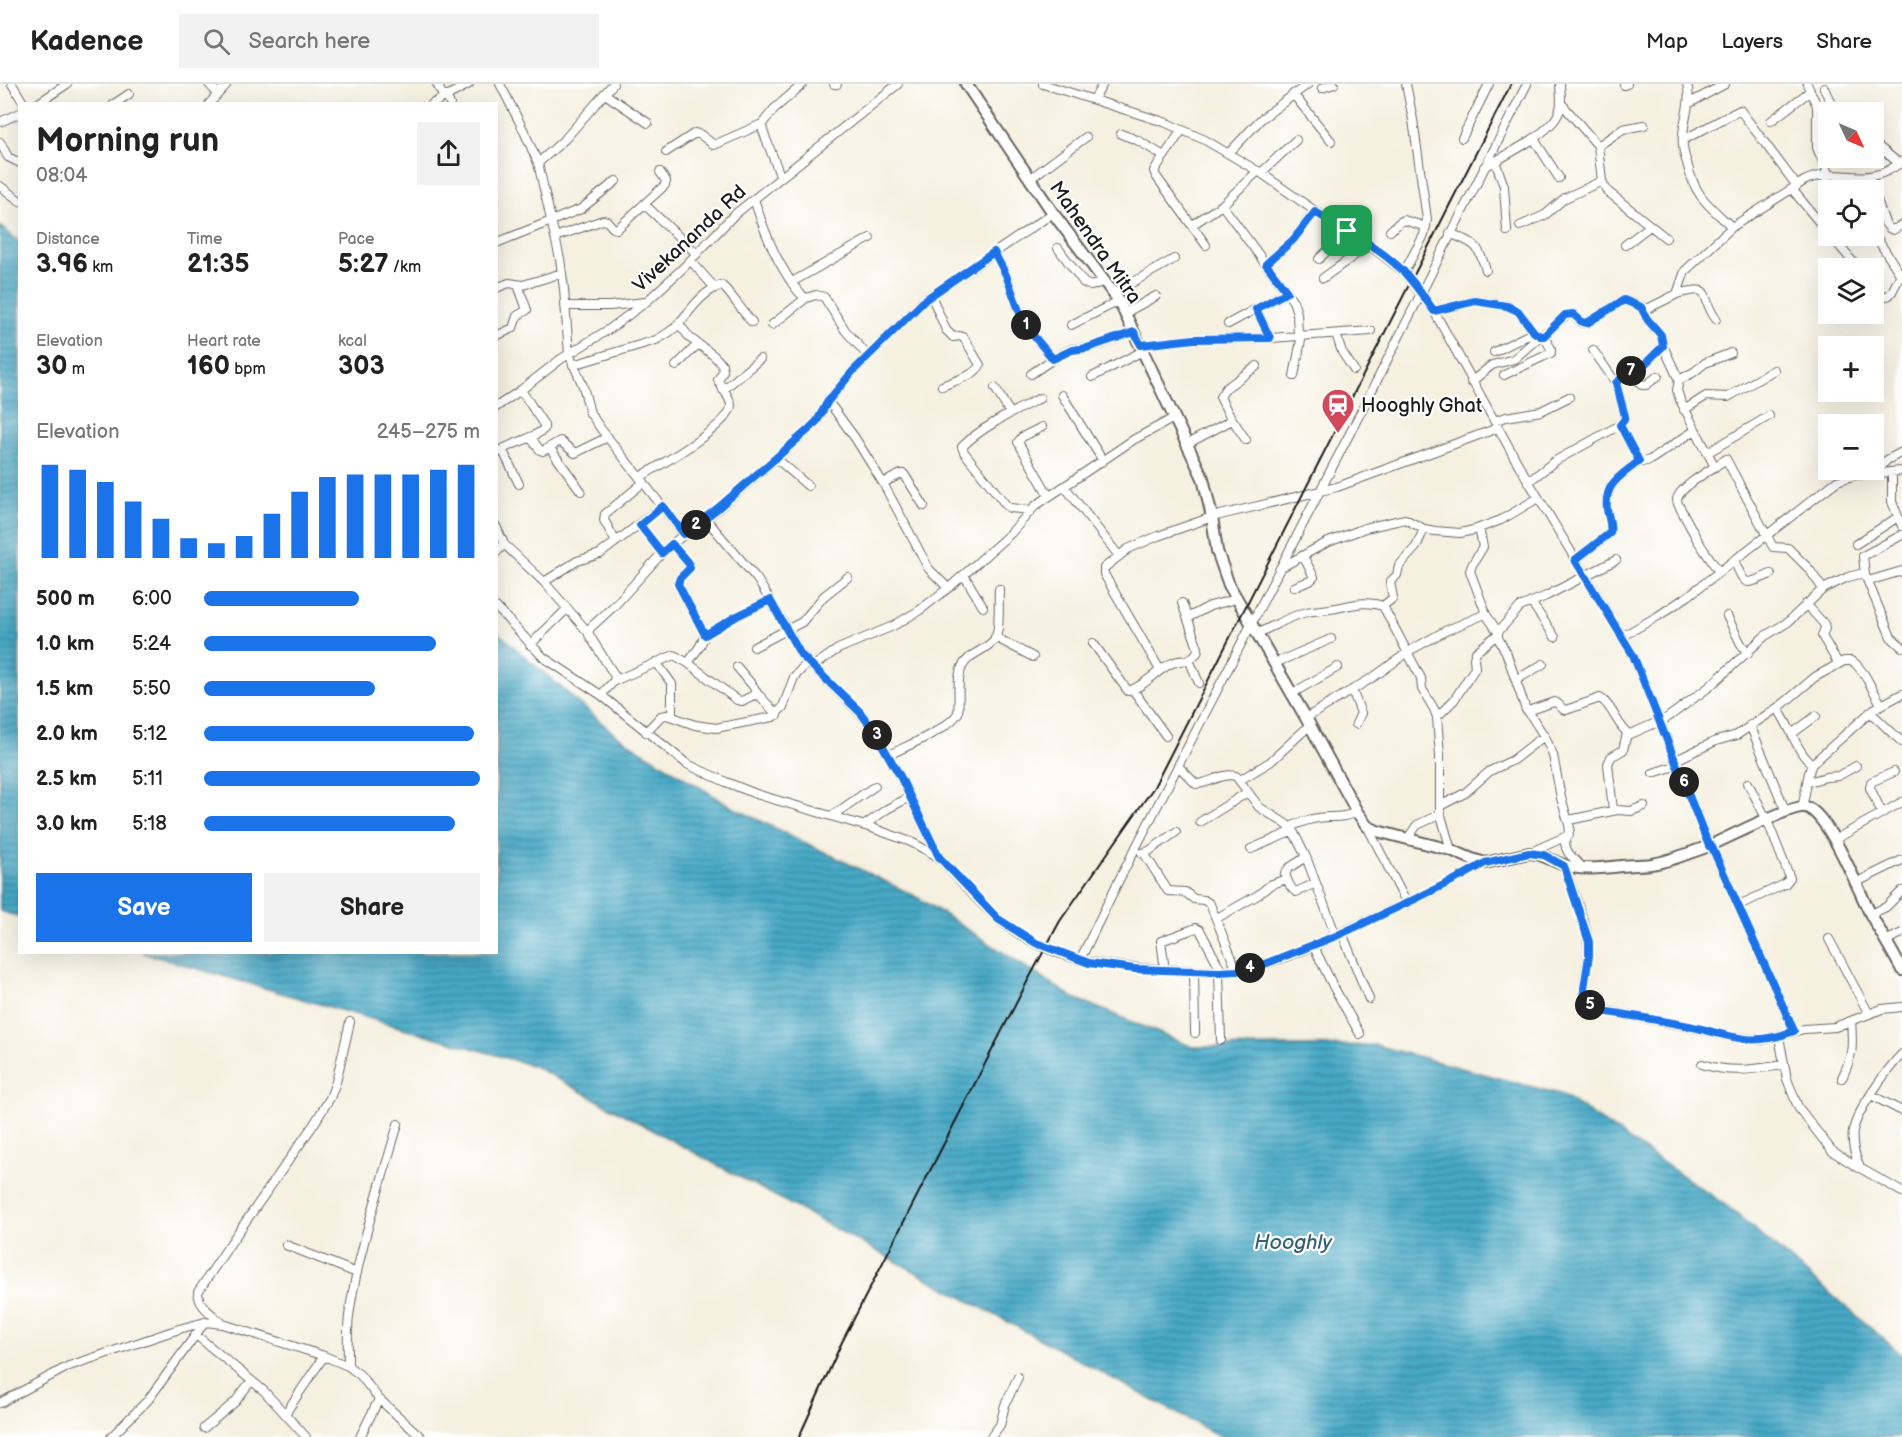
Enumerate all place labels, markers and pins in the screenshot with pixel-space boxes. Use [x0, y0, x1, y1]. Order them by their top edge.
pin [1321, 205, 1372, 256]
pin: 1 [1011, 310, 1041, 340]
pin: 7 [1616, 356, 1646, 386]
station icon: Hooghly Ghat [1320, 387, 1356, 434]
place label: Hooghly Ghat [1361, 394, 1482, 418]
pin: 2 [681, 510, 711, 540]
pin: 3 [862, 720, 892, 750]
pin: 6 [1669, 767, 1699, 797]
pin: 4 [1235, 953, 1265, 983]
pin: 5 [1575, 990, 1605, 1020]

